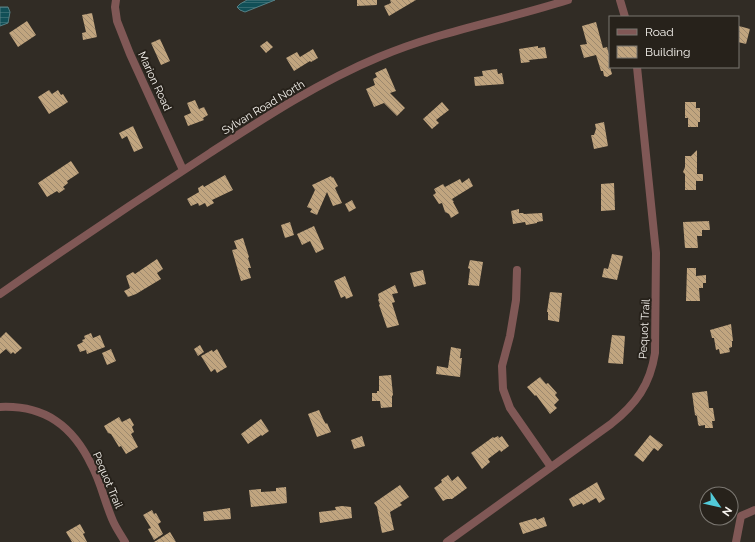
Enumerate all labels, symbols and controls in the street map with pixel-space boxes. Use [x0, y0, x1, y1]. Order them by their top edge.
legend [609, 16, 739, 68]
text: Road [645, 25, 674, 39]
text: Building [645, 45, 691, 59]
street label: Marion Road [135, 49, 174, 113]
street label: Sylvan Road North [220, 78, 307, 137]
street label: Pequot Trail [636, 299, 653, 359]
street label: Pequot Trail [90, 450, 125, 510]
north arrow [699, 486, 739, 526]
text: N [719, 504, 735, 518]

